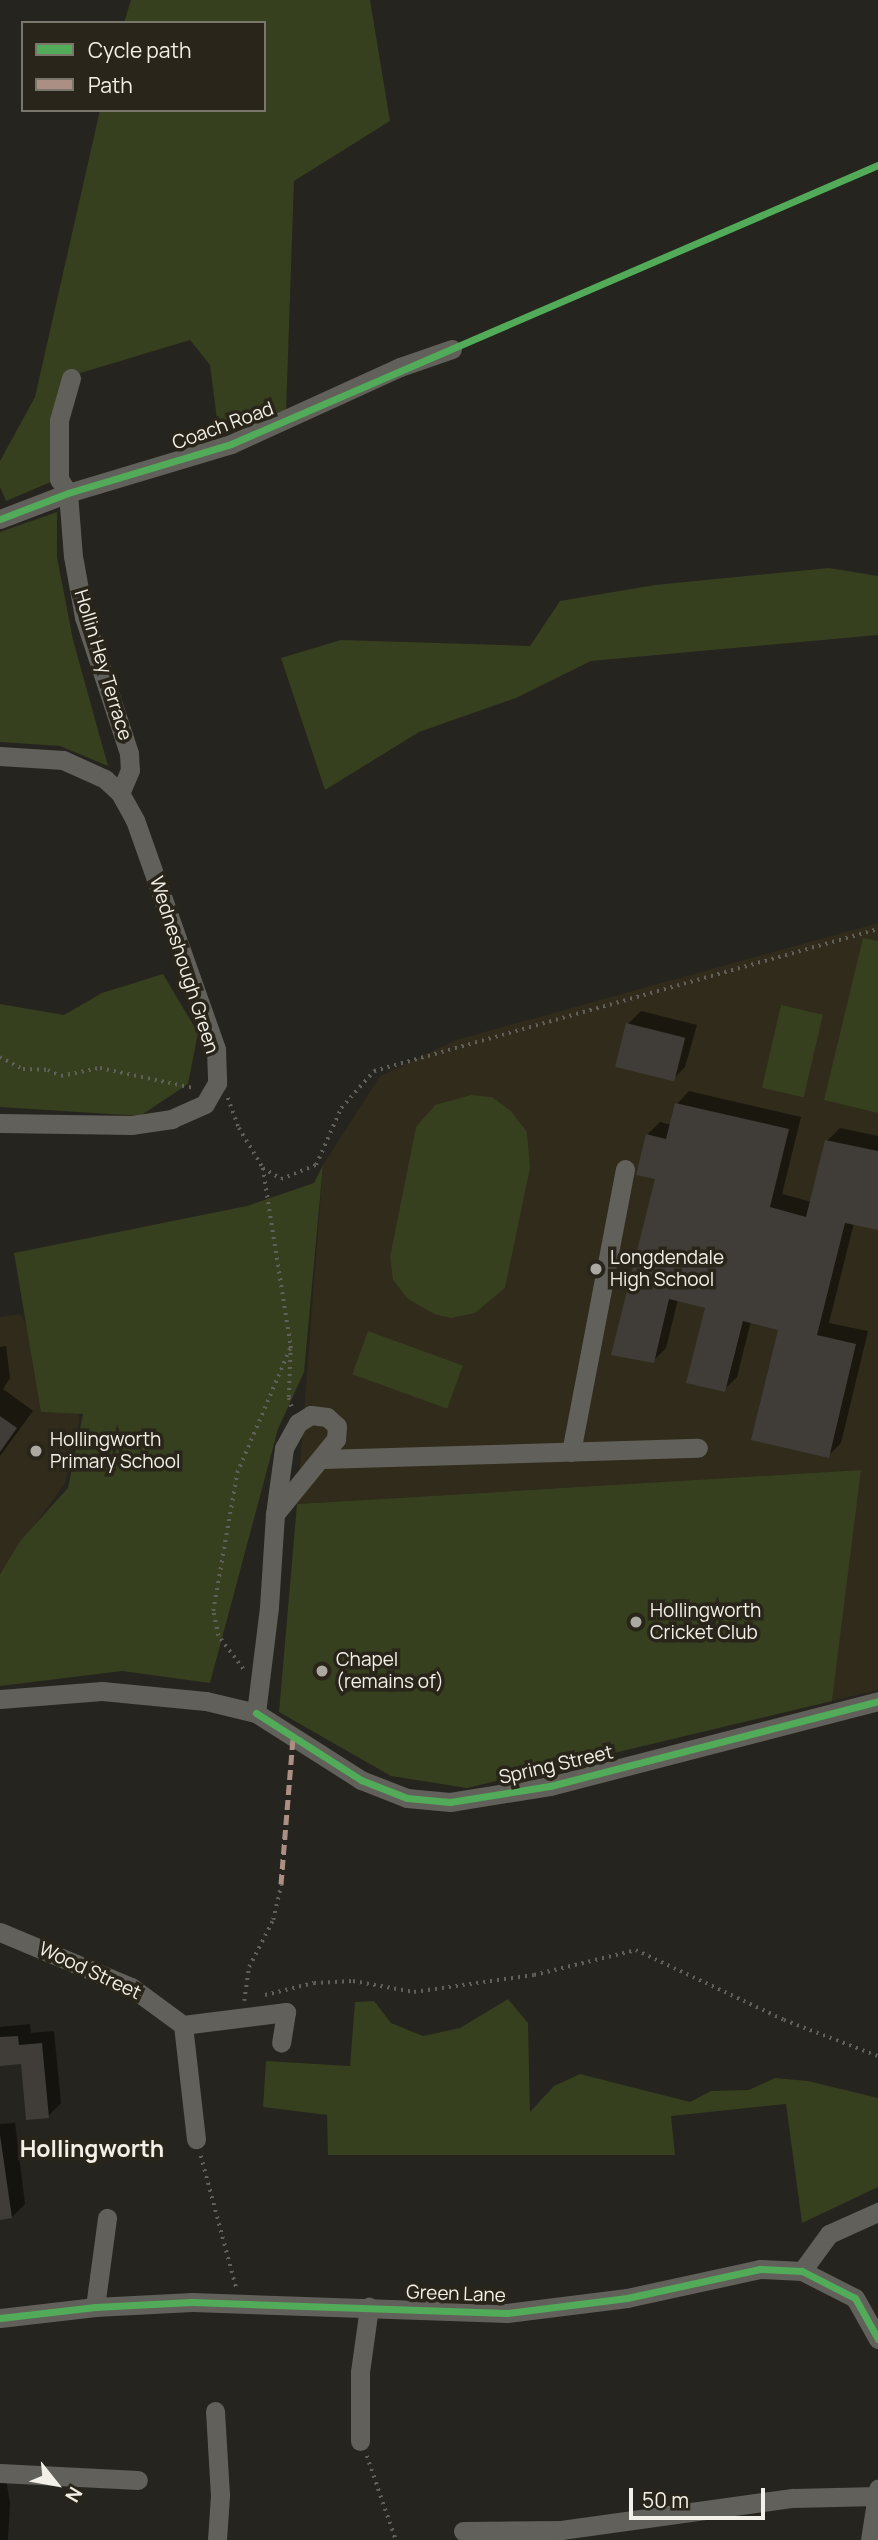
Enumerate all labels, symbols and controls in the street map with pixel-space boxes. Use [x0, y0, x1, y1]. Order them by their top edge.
legend [21, 21, 266, 112]
text: Cycle path [88, 36, 191, 64]
text: Path [88, 71, 133, 99]
street label: Coach Road [169, 397, 277, 455]
street label: Hollin Hey Terrace [69, 587, 137, 743]
street label: Wedneshough Green [145, 874, 223, 1056]
place label: Longdendale High School [610, 1247, 724, 1291]
marker: Longdendale High School [588, 1261, 604, 1277]
place label: Hollingworth Primary School [50, 1429, 180, 1473]
marker: Hollingworth Primary School [28, 1443, 44, 1459]
place label: Hollingworth Cricket Club [650, 1600, 761, 1644]
marker: Hollingworth Cricket Club [628, 1614, 644, 1630]
place label: Chapel (remains of) [336, 1649, 444, 1693]
marker: Chapel (remains of) [314, 1663, 330, 1679]
street label: Spring Street [497, 1741, 615, 1789]
street label: Wood Street [35, 1937, 145, 2005]
district label: Hollingworth [20, 2134, 164, 2162]
street label: Green Lane [406, 2281, 506, 2307]
north arrow [21, 2449, 91, 2519]
scale bar [633, 2474, 770, 2518]
text: N [59, 2482, 89, 2507]
text: 50 m [642, 2486, 689, 2514]

